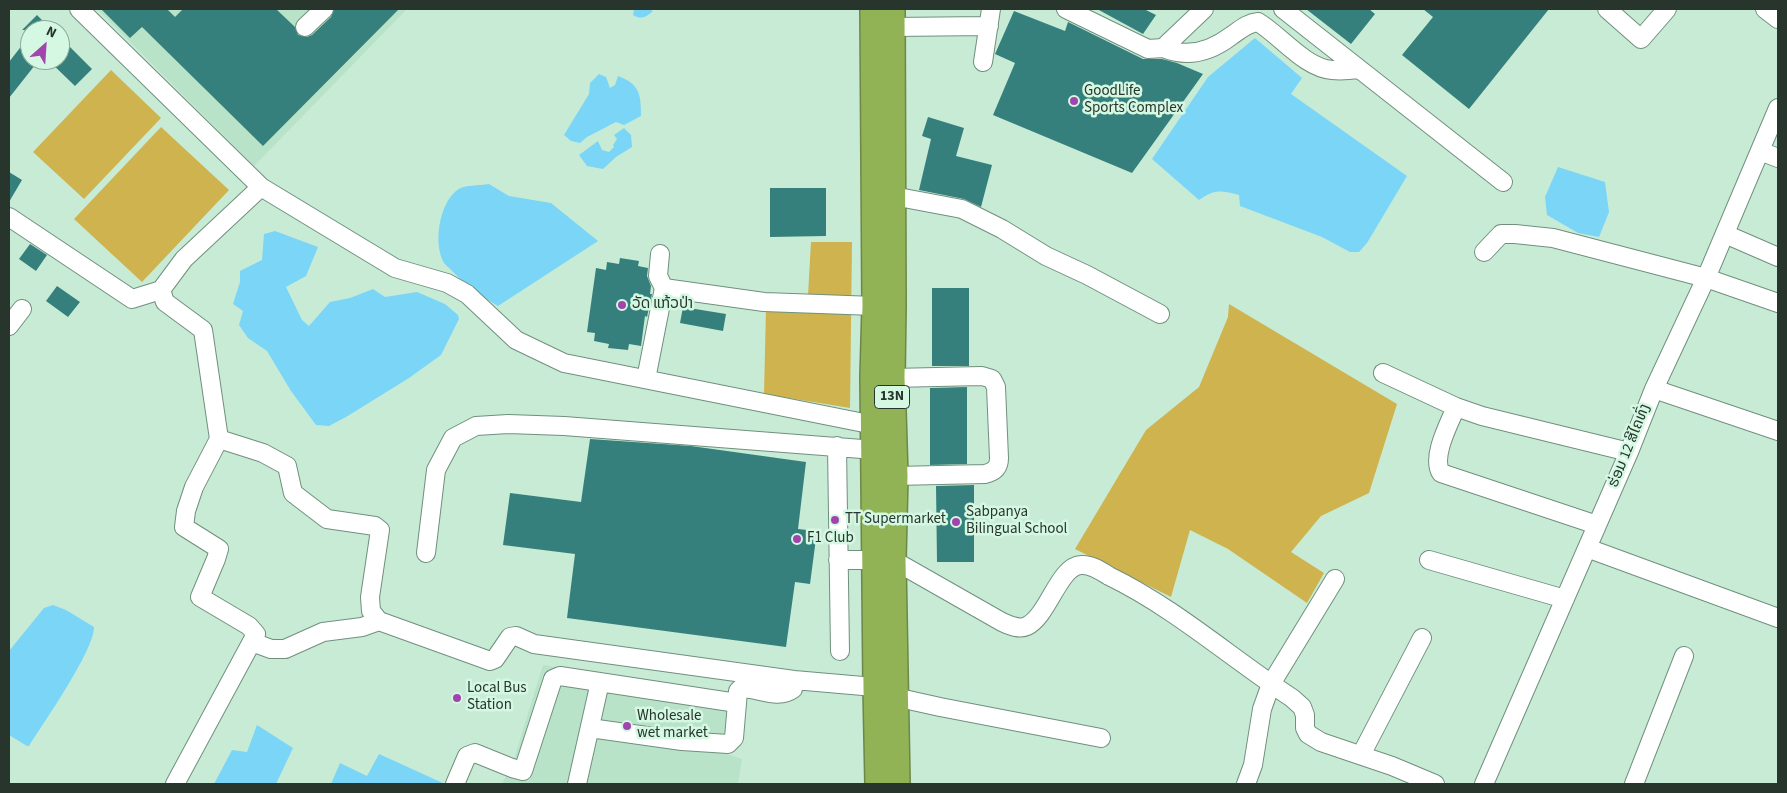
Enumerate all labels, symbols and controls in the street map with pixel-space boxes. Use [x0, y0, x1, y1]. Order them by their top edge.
north arrow [20, 20, 70, 70]
text: N [43, 21, 60, 43]
place label: GoodLife Sports Complex [1084, 83, 1183, 118]
marker: GoodLife Sports Complex [1068, 95, 1080, 107]
place label: ວັດ ແກ້ວປ່າ [632, 296, 693, 314]
marker: ວັດ ແກ້ວປ່າ [616, 299, 628, 311]
road number: 13N [874, 386, 910, 408]
street label: ຮ່ອມ 12 ສີໄຄທົ່ງ [1605, 402, 1655, 490]
place label: Sabpanya Bilingual School [966, 504, 1067, 539]
place label: TT Supermarket [845, 511, 946, 529]
marker: TT Supermarket [829, 514, 841, 526]
marker: Sabpanya Bilingual School [950, 516, 962, 528]
place label: F1 Club [807, 530, 854, 548]
marker: F1 Club [791, 533, 803, 545]
place label: Local Bus Station [467, 680, 527, 715]
marker: Local Bus Station [451, 692, 463, 704]
place label: Wholesale wet market [637, 708, 708, 743]
marker: Wholesale wet market [621, 720, 633, 732]

